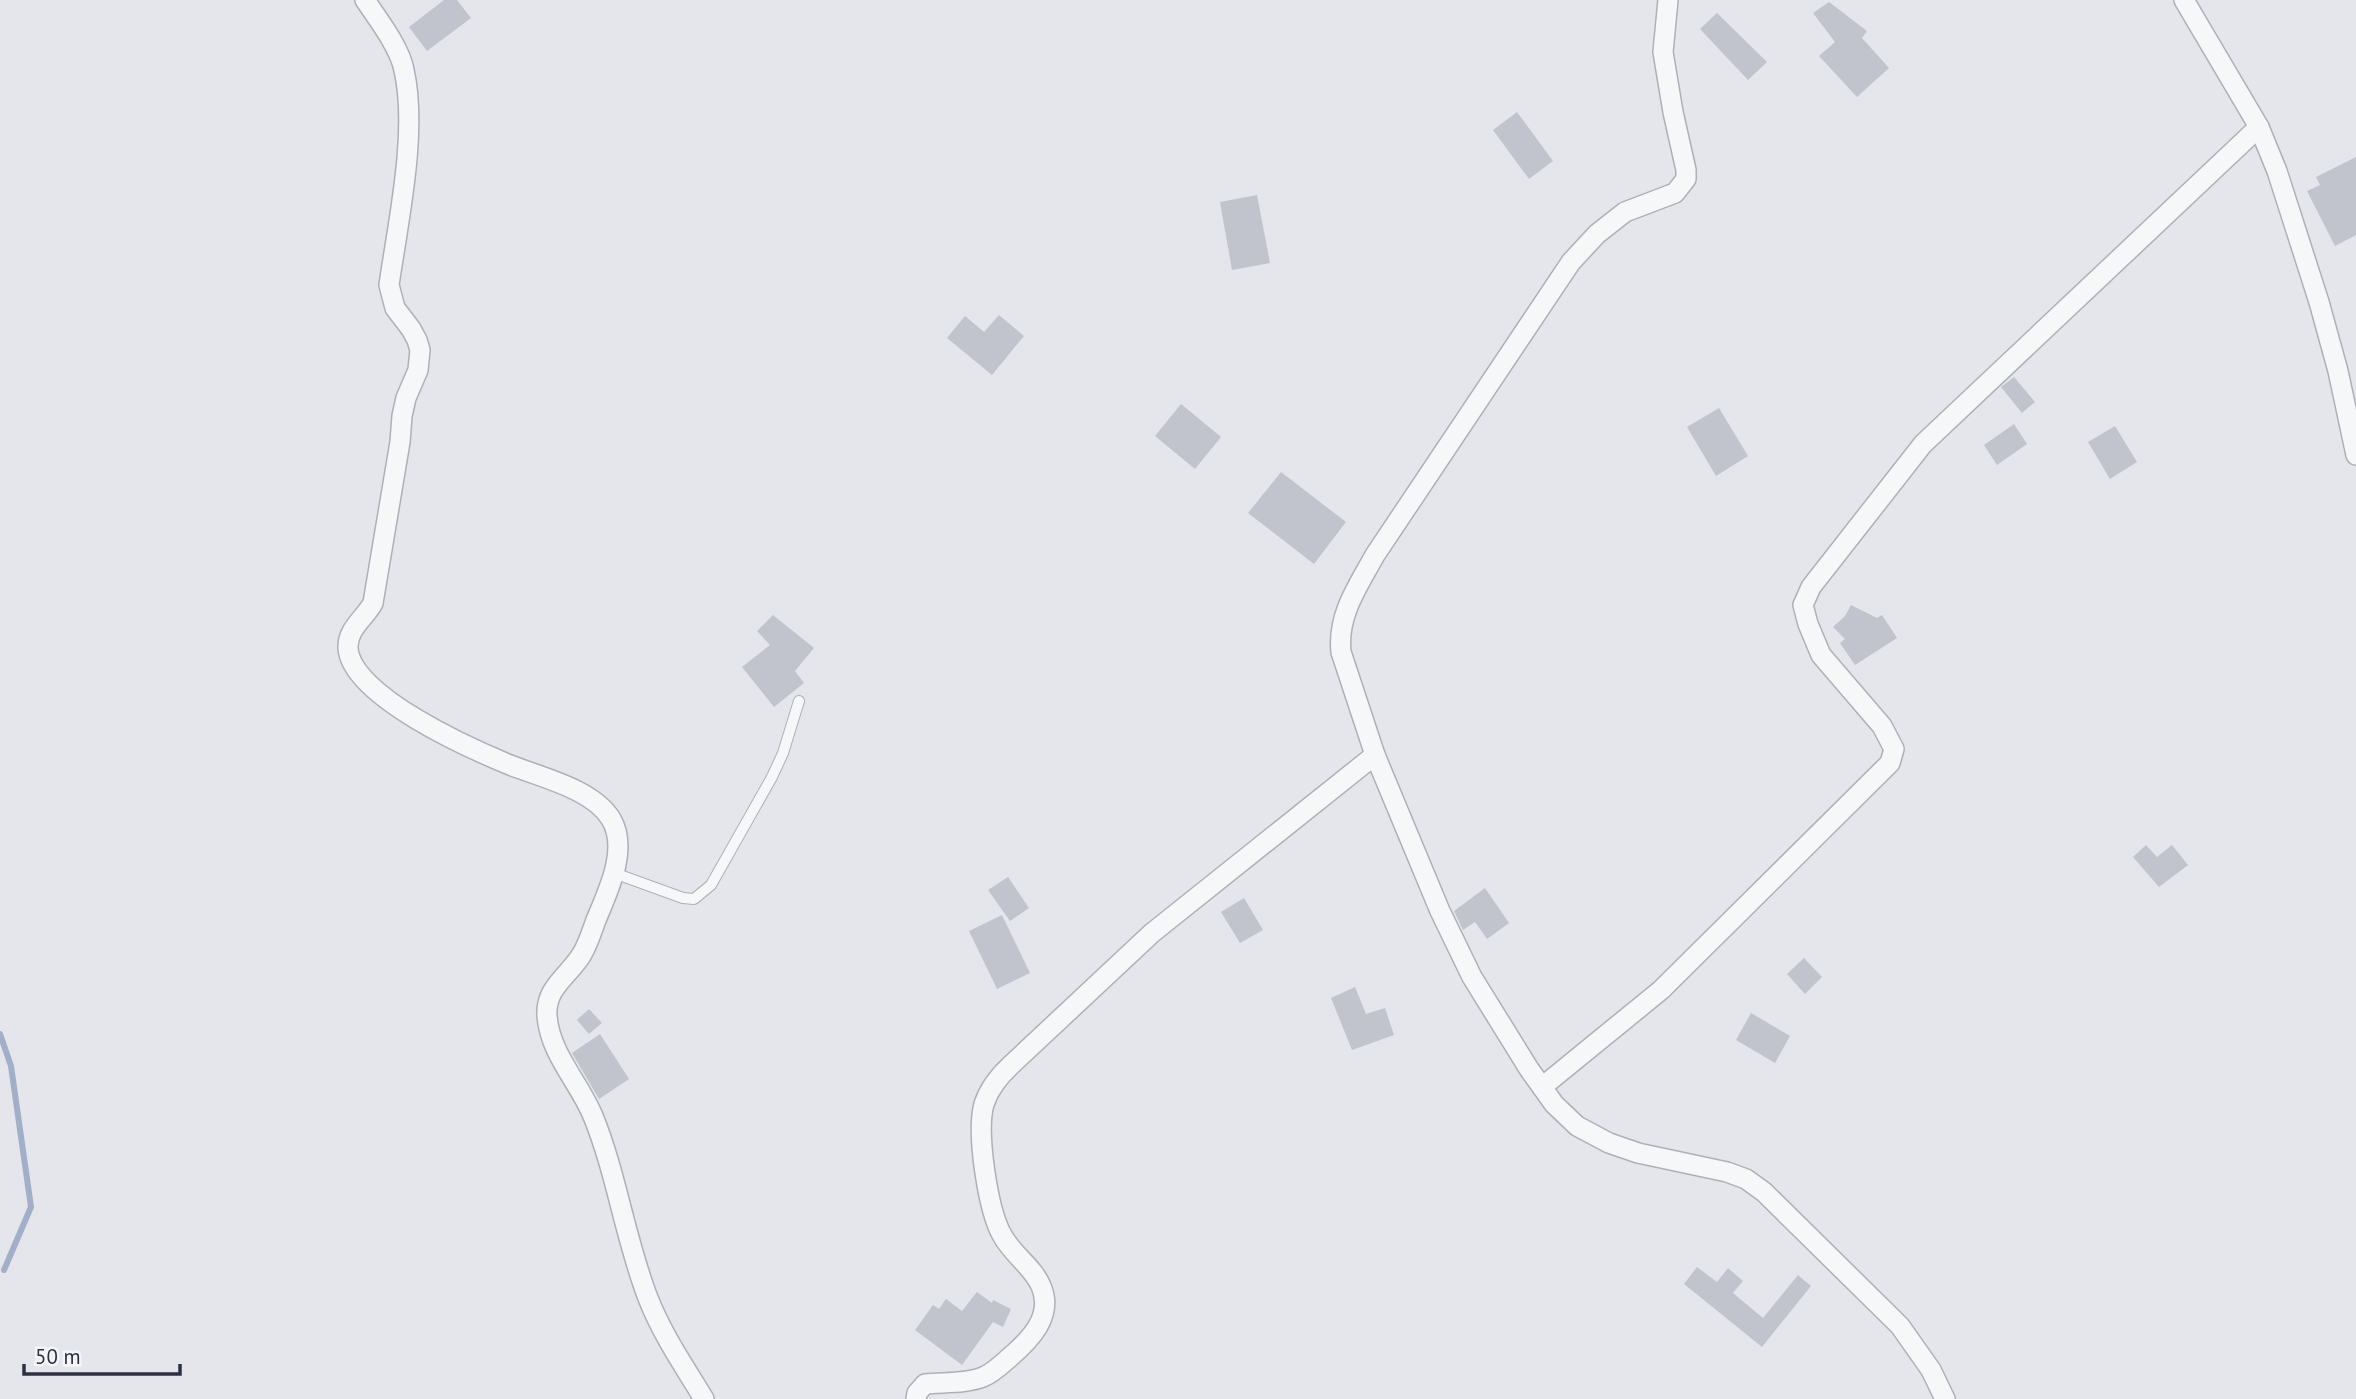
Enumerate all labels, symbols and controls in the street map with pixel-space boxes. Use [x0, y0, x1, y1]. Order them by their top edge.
scale bar [24, 1332, 180, 1376]
text: 50 m [35, 1343, 81, 1370]

